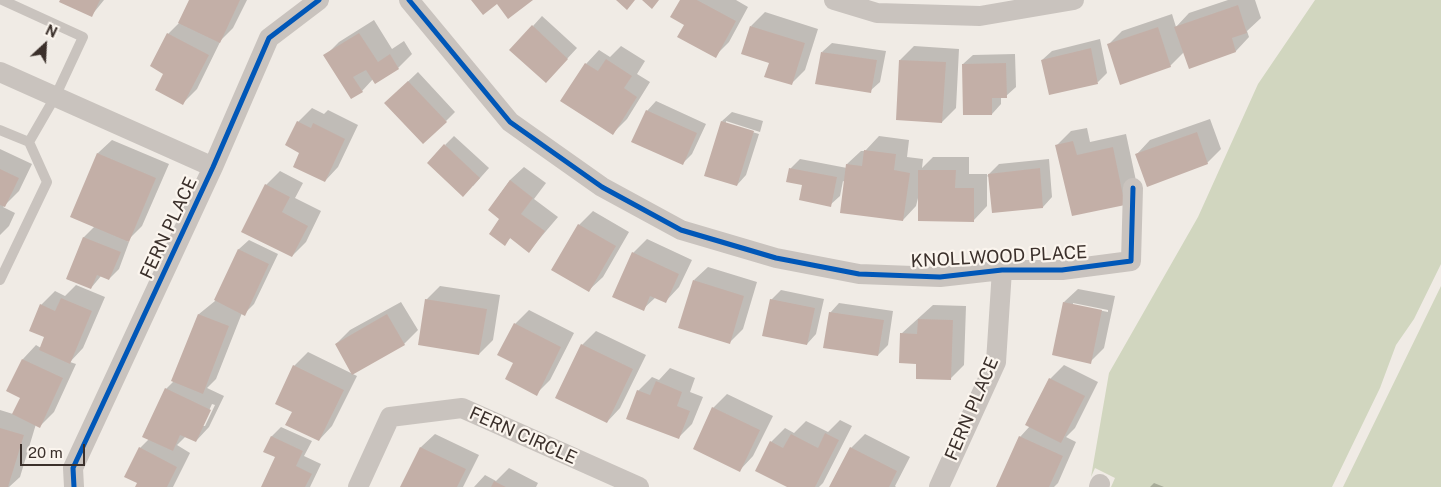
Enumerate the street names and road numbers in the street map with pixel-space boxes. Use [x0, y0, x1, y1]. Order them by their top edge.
street label: FERN PLACE [136, 174, 202, 282]
street label: KNOLLWOOD PLACE [910, 242, 1088, 272]
street label: FERN PLACE [941, 354, 1003, 464]
street label: FERN CIRCLE [466, 403, 580, 469]

